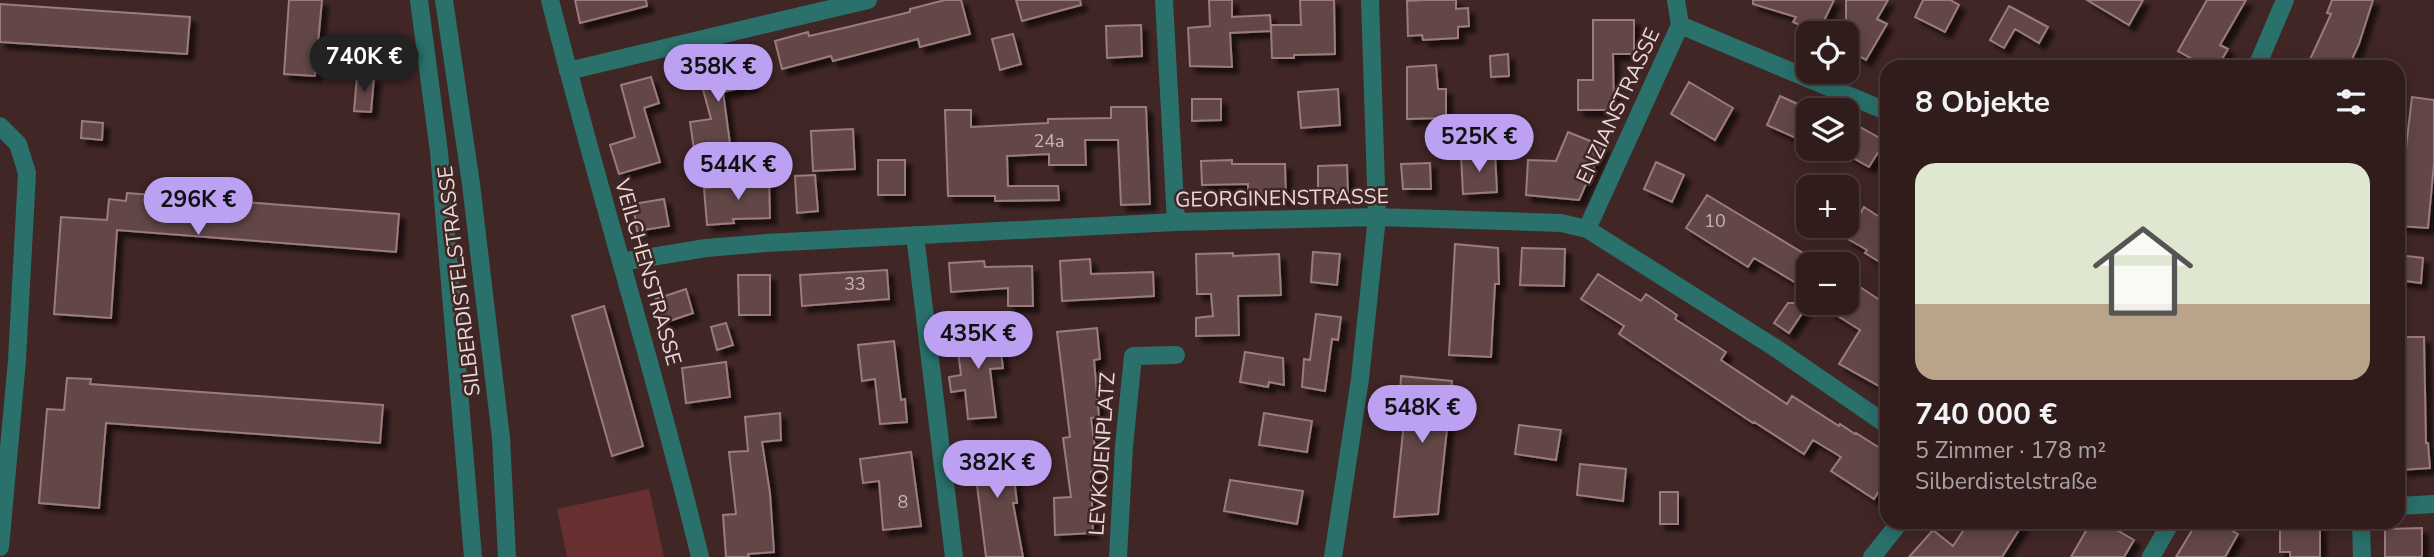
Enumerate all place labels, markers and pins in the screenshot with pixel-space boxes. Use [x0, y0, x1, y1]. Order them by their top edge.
pin: 740K € [307, 34, 421, 94]
pin: 358K € [661, 44, 775, 104]
pin: 525K € [1422, 114, 1536, 174]
pin: 544K € [681, 142, 795, 202]
pin: 296K € [141, 177, 255, 237]
pin: 435K € [921, 312, 1035, 371]
pin: 548K € [1365, 386, 1479, 445]
pin: 382K € [940, 440, 1054, 500]

